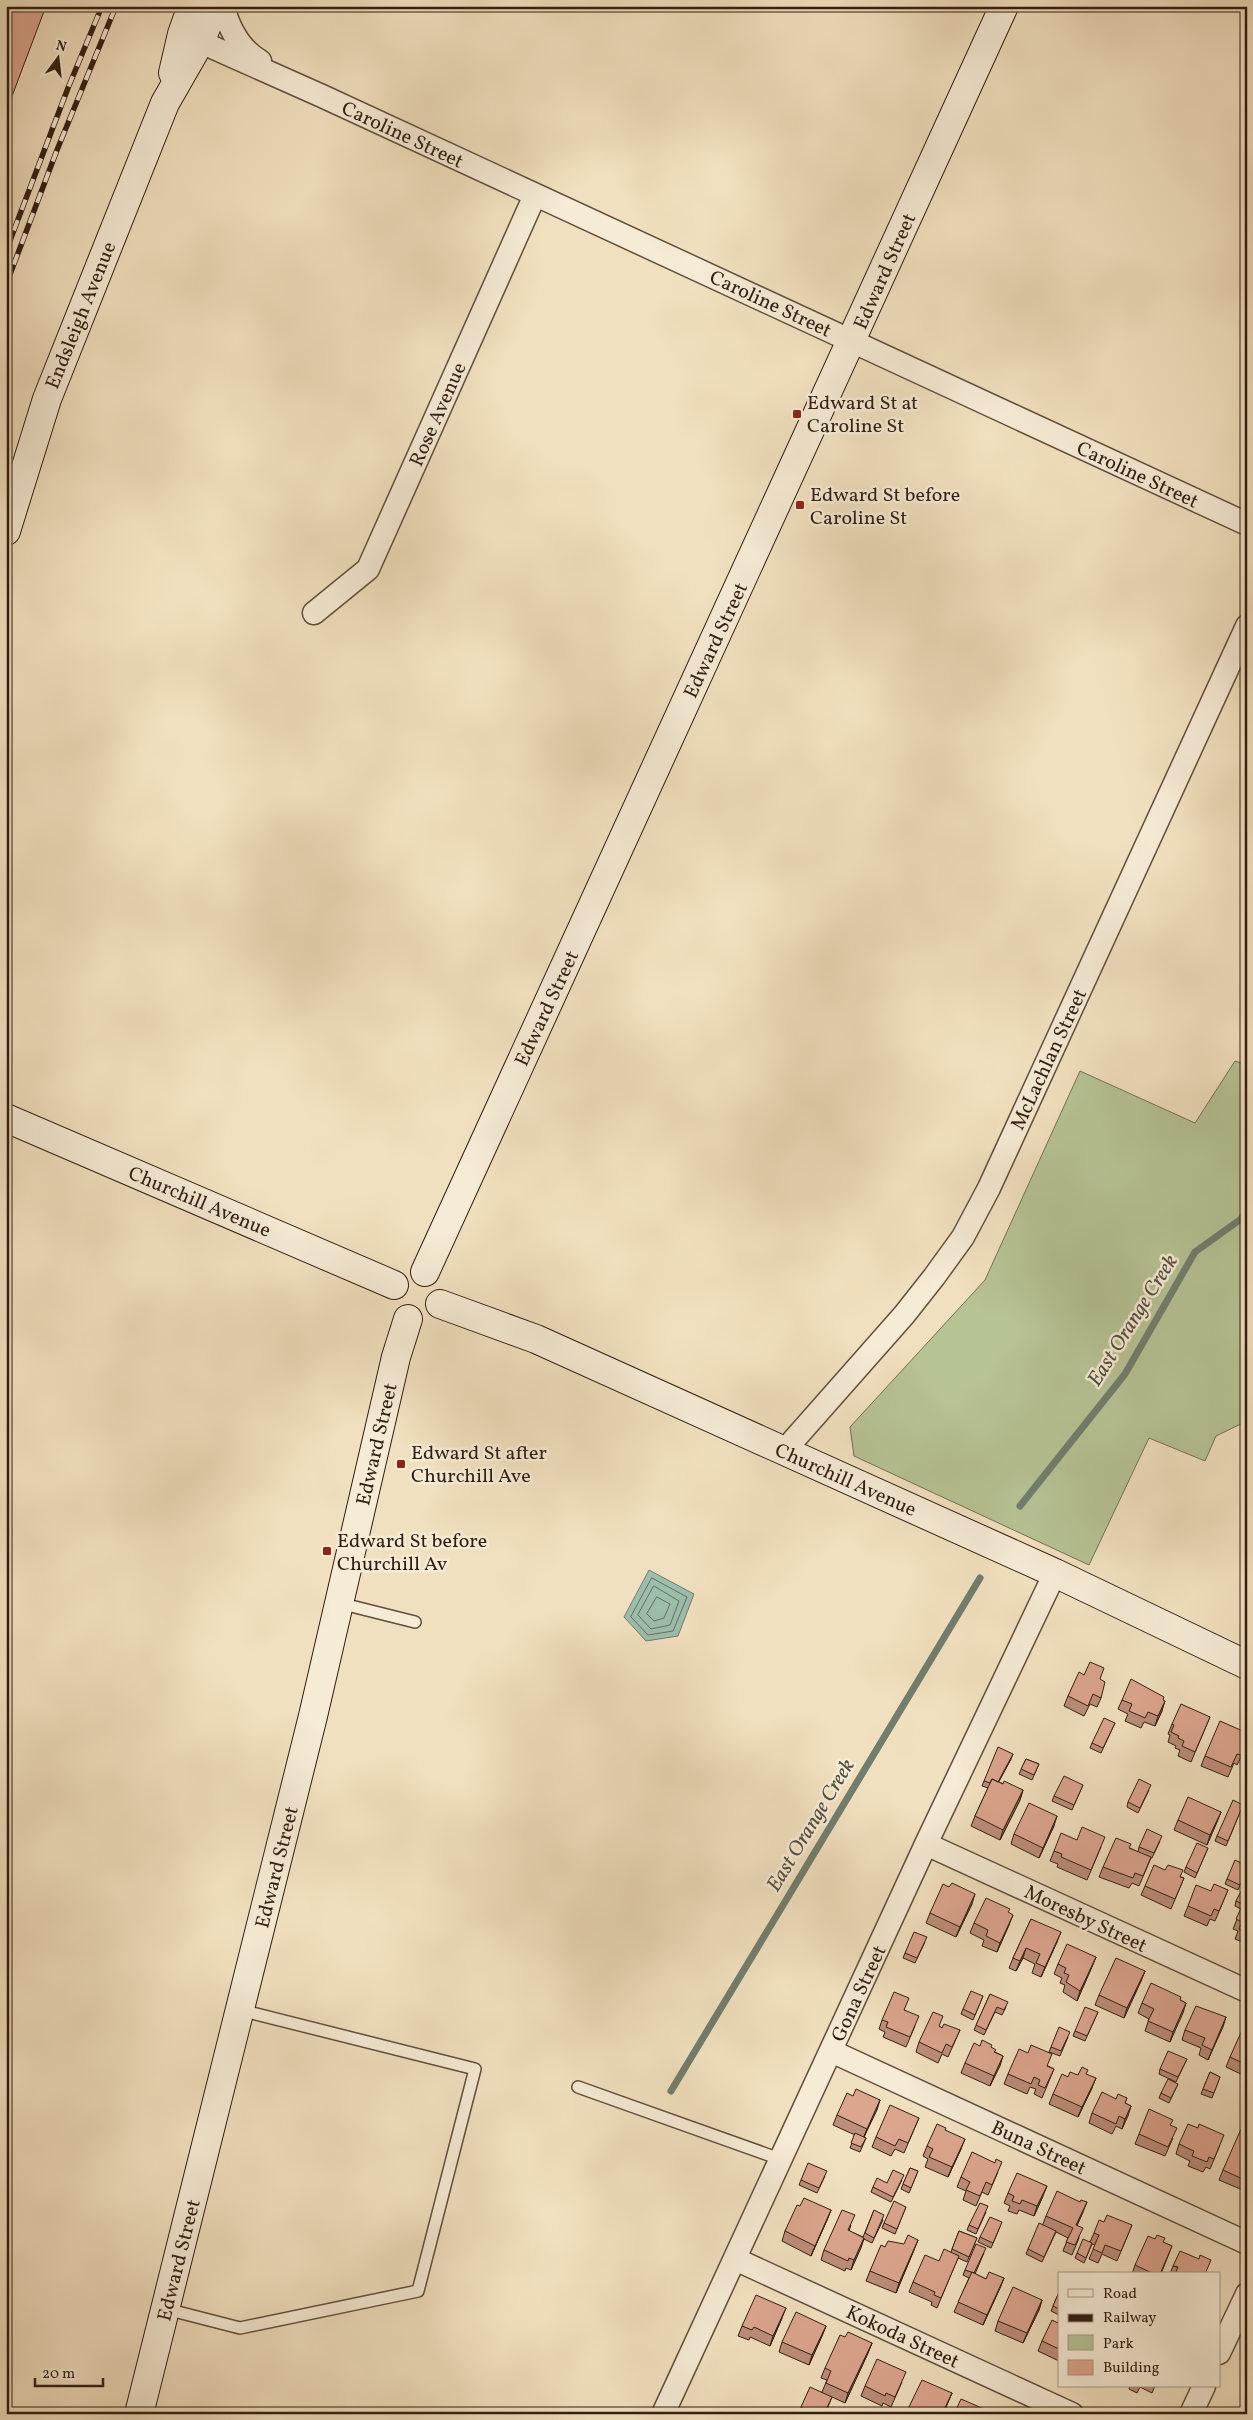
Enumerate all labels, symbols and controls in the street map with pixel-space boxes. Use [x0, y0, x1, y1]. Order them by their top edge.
north arrow [32, 32, 82, 82]
text: N [54, 36, 68, 57]
street label: Caroline Street [337, 95, 468, 176]
street label: Edward Street [848, 209, 924, 335]
street label: Endsleigh Avenue [39, 238, 124, 394]
street label: Caroline Street [705, 264, 836, 345]
street label: Rose Avenue [403, 358, 474, 471]
place label: Edward St at Caroline St [807, 390, 918, 441]
marker: Edward St at Caroline St [791, 408, 803, 420]
street label: Caroline Street [1072, 435, 1203, 516]
place label: Edward St before Caroline St [810, 482, 960, 533]
marker: Edward St before Caroline St [794, 499, 806, 511]
street label: Edward Street [678, 578, 756, 703]
street label: Edward Street [509, 946, 587, 1071]
street label: McLachlan Street [1005, 985, 1095, 1135]
street label: Churchill Avenue [124, 1160, 275, 1246]
water label: East Orange Creek [1081, 1249, 1186, 1392]
street label: Edward Street [350, 1380, 406, 1508]
street label: Churchill Avenue [770, 1437, 920, 1525]
place label: Edward St after Churchill Ave [411, 1440, 547, 1491]
marker: Edward St after Churchill Ave [395, 1458, 407, 1470]
place label: Edward St before Churchill Av [337, 1528, 487, 1579]
marker: Edward St before Churchill Av [321, 1545, 333, 1557]
water label: East Orange Creek [760, 1754, 863, 1898]
street label: Edward Street [249, 1804, 307, 1931]
street label: Moresby Street [1019, 1879, 1151, 1961]
street label: Gona Street [825, 1941, 894, 2047]
street label: Buna Street [986, 2115, 1090, 2183]
street label: Edward Street [151, 2197, 209, 2324]
legend [1058, 2272, 1220, 2388]
text: Road [1103, 2284, 1137, 2305]
street label: Kokoda Street [841, 2299, 963, 2376]
text: Railway [1103, 2308, 1156, 2329]
text: Park [1103, 2334, 1134, 2355]
scale bar [35, 2355, 102, 2387]
text: Building [1103, 2358, 1160, 2379]
text: 20 m [42, 2364, 75, 2385]

